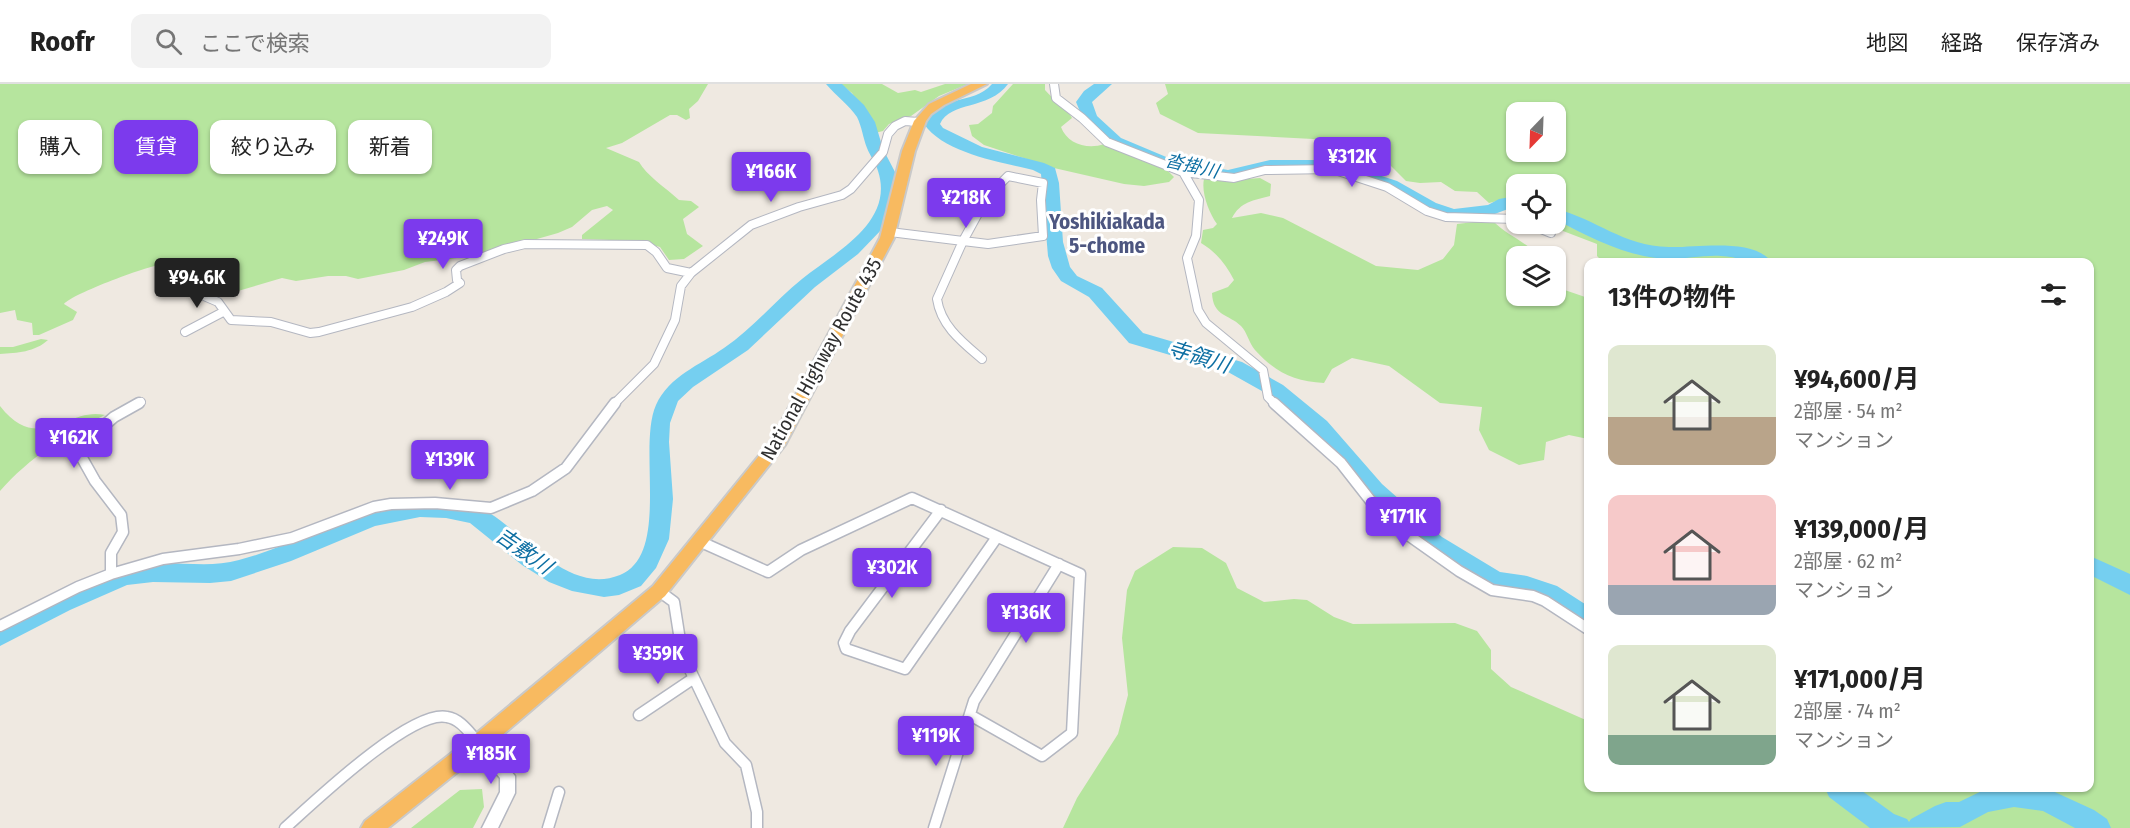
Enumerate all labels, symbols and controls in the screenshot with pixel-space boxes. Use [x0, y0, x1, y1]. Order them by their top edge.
search box [131, 14, 551, 68]
text: Roofr [30, 25, 95, 58]
icon: search [152, 25, 185, 58]
text: ここで検索 [200, 30, 310, 57]
text: 地図 [1866, 30, 1908, 56]
text: 経路 [1941, 30, 1983, 56]
text: 保存済み [2016, 30, 2100, 56]
north arrow [1506, 102, 1566, 162]
map controls [1506, 102, 1566, 306]
chip: 購入 [18, 120, 102, 174]
chip: 賃貸 [114, 120, 198, 174]
chip: 絞り込み [210, 120, 336, 174]
chip: 新着 [348, 120, 432, 174]
pin: ¥312K [1310, 137, 1394, 188]
text: ¥312K [1328, 144, 1376, 168]
water label: 沓掛川 [1163, 149, 1223, 183]
pin: ¥166K [729, 152, 813, 203]
text: ¥166K [746, 159, 796, 183]
button: locate [1506, 174, 1566, 234]
pin: ¥218K [924, 178, 1008, 229]
text: ¥218K [941, 185, 991, 209]
district label: Yoshikiakada 5-chome [1048, 209, 1165, 259]
pin: ¥249K [401, 219, 485, 270]
text: ¥249K [418, 226, 468, 250]
button: layers [1506, 246, 1566, 306]
street label: National Highway Route 435 [755, 254, 887, 464]
pin: ¥94.6K [148, 258, 246, 309]
text: ¥94.6K [169, 265, 225, 289]
icon: filters [2037, 278, 2070, 311]
text: 13件の物件 [1608, 282, 1735, 313]
water label: 寺領川 [1165, 335, 1235, 379]
text: ¥94,600/月 [1794, 364, 1919, 395]
icon: home [1656, 369, 1728, 441]
text: 2部屋 · 54 m² [1794, 399, 1903, 423]
pin: ¥162K [32, 418, 116, 469]
text: ¥162K [49, 425, 99, 449]
text: マンション [1794, 428, 1894, 452]
pin: ¥139K [408, 440, 492, 491]
text: ¥139K [425, 447, 475, 471]
pin: ¥171K [1361, 497, 1445, 548]
text: ¥171K [1380, 504, 1426, 528]
text: ¥139,000/月 [1794, 514, 1929, 545]
icon: home [1656, 519, 1728, 591]
water label: 吉敷川 [491, 522, 559, 581]
pin: ¥302K [850, 548, 934, 599]
text: 2部屋 · 62 m² [1794, 549, 1902, 573]
text: ¥302K [866, 555, 918, 579]
text: マンション [1794, 578, 1894, 602]
pin: ¥136K [984, 593, 1068, 644]
text: ¥136K [1001, 600, 1051, 624]
pin: ¥359K [616, 634, 700, 685]
text: ¥359K [632, 641, 684, 665]
text: ¥171,000/月 [1794, 664, 1926, 695]
icon: home [1656, 669, 1728, 741]
text: 2部屋 · 74 m² [1794, 699, 1901, 723]
pin: ¥119K [894, 716, 978, 767]
text: ¥119K [912, 723, 960, 747]
text: マンション [1794, 728, 1894, 752]
pin: ¥185K [449, 734, 533, 785]
text: ¥185K [466, 741, 516, 765]

